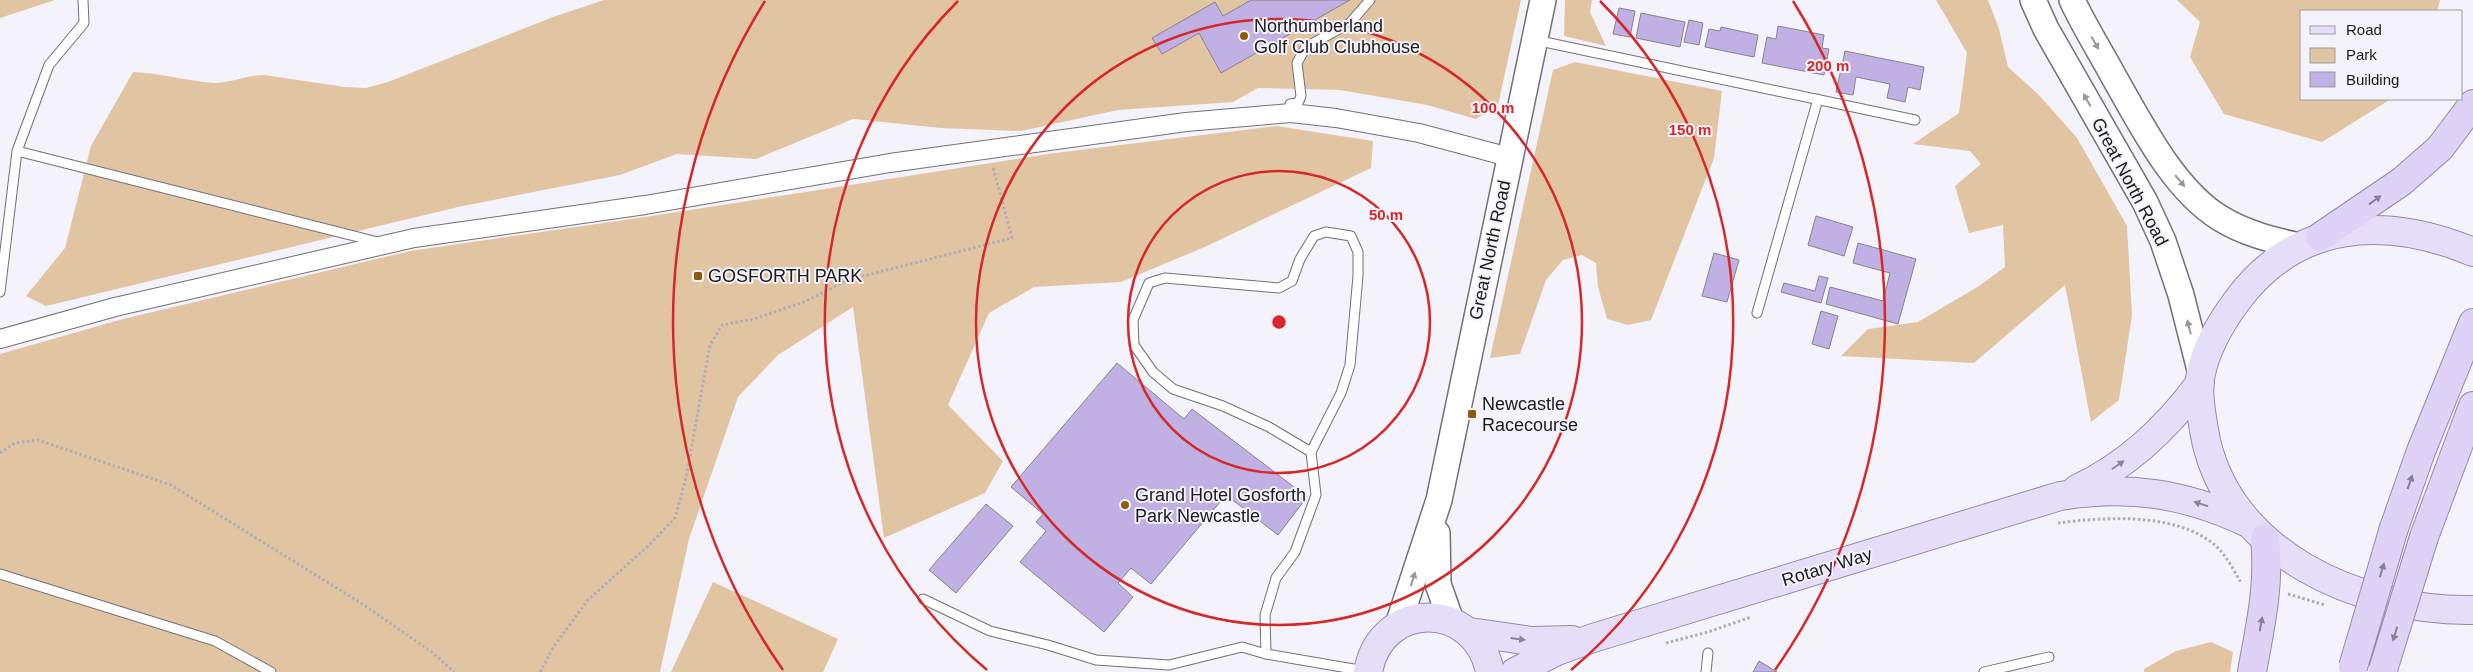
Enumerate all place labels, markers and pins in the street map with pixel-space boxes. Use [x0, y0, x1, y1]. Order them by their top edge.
place label: Northumberland Golf Club Clubhouse [1254, 16, 1420, 57]
marker: Northumberland Golf Club Clubhouse [1238, 30, 1250, 42]
place label: GOSFORTH PARK [708, 266, 862, 286]
marker: GOSFORTH PARK [692, 270, 704, 282]
centre of rings [1270, 313, 1288, 331]
place label: Newcastle Racecourse [1482, 394, 1578, 435]
marker: Newcastle Racecourse [1466, 408, 1478, 420]
place label: Grand Hotel Gosforth Park Newcastle [1135, 485, 1306, 526]
marker: Grand Hotel Gosforth Park Newcastle [1119, 499, 1131, 511]

